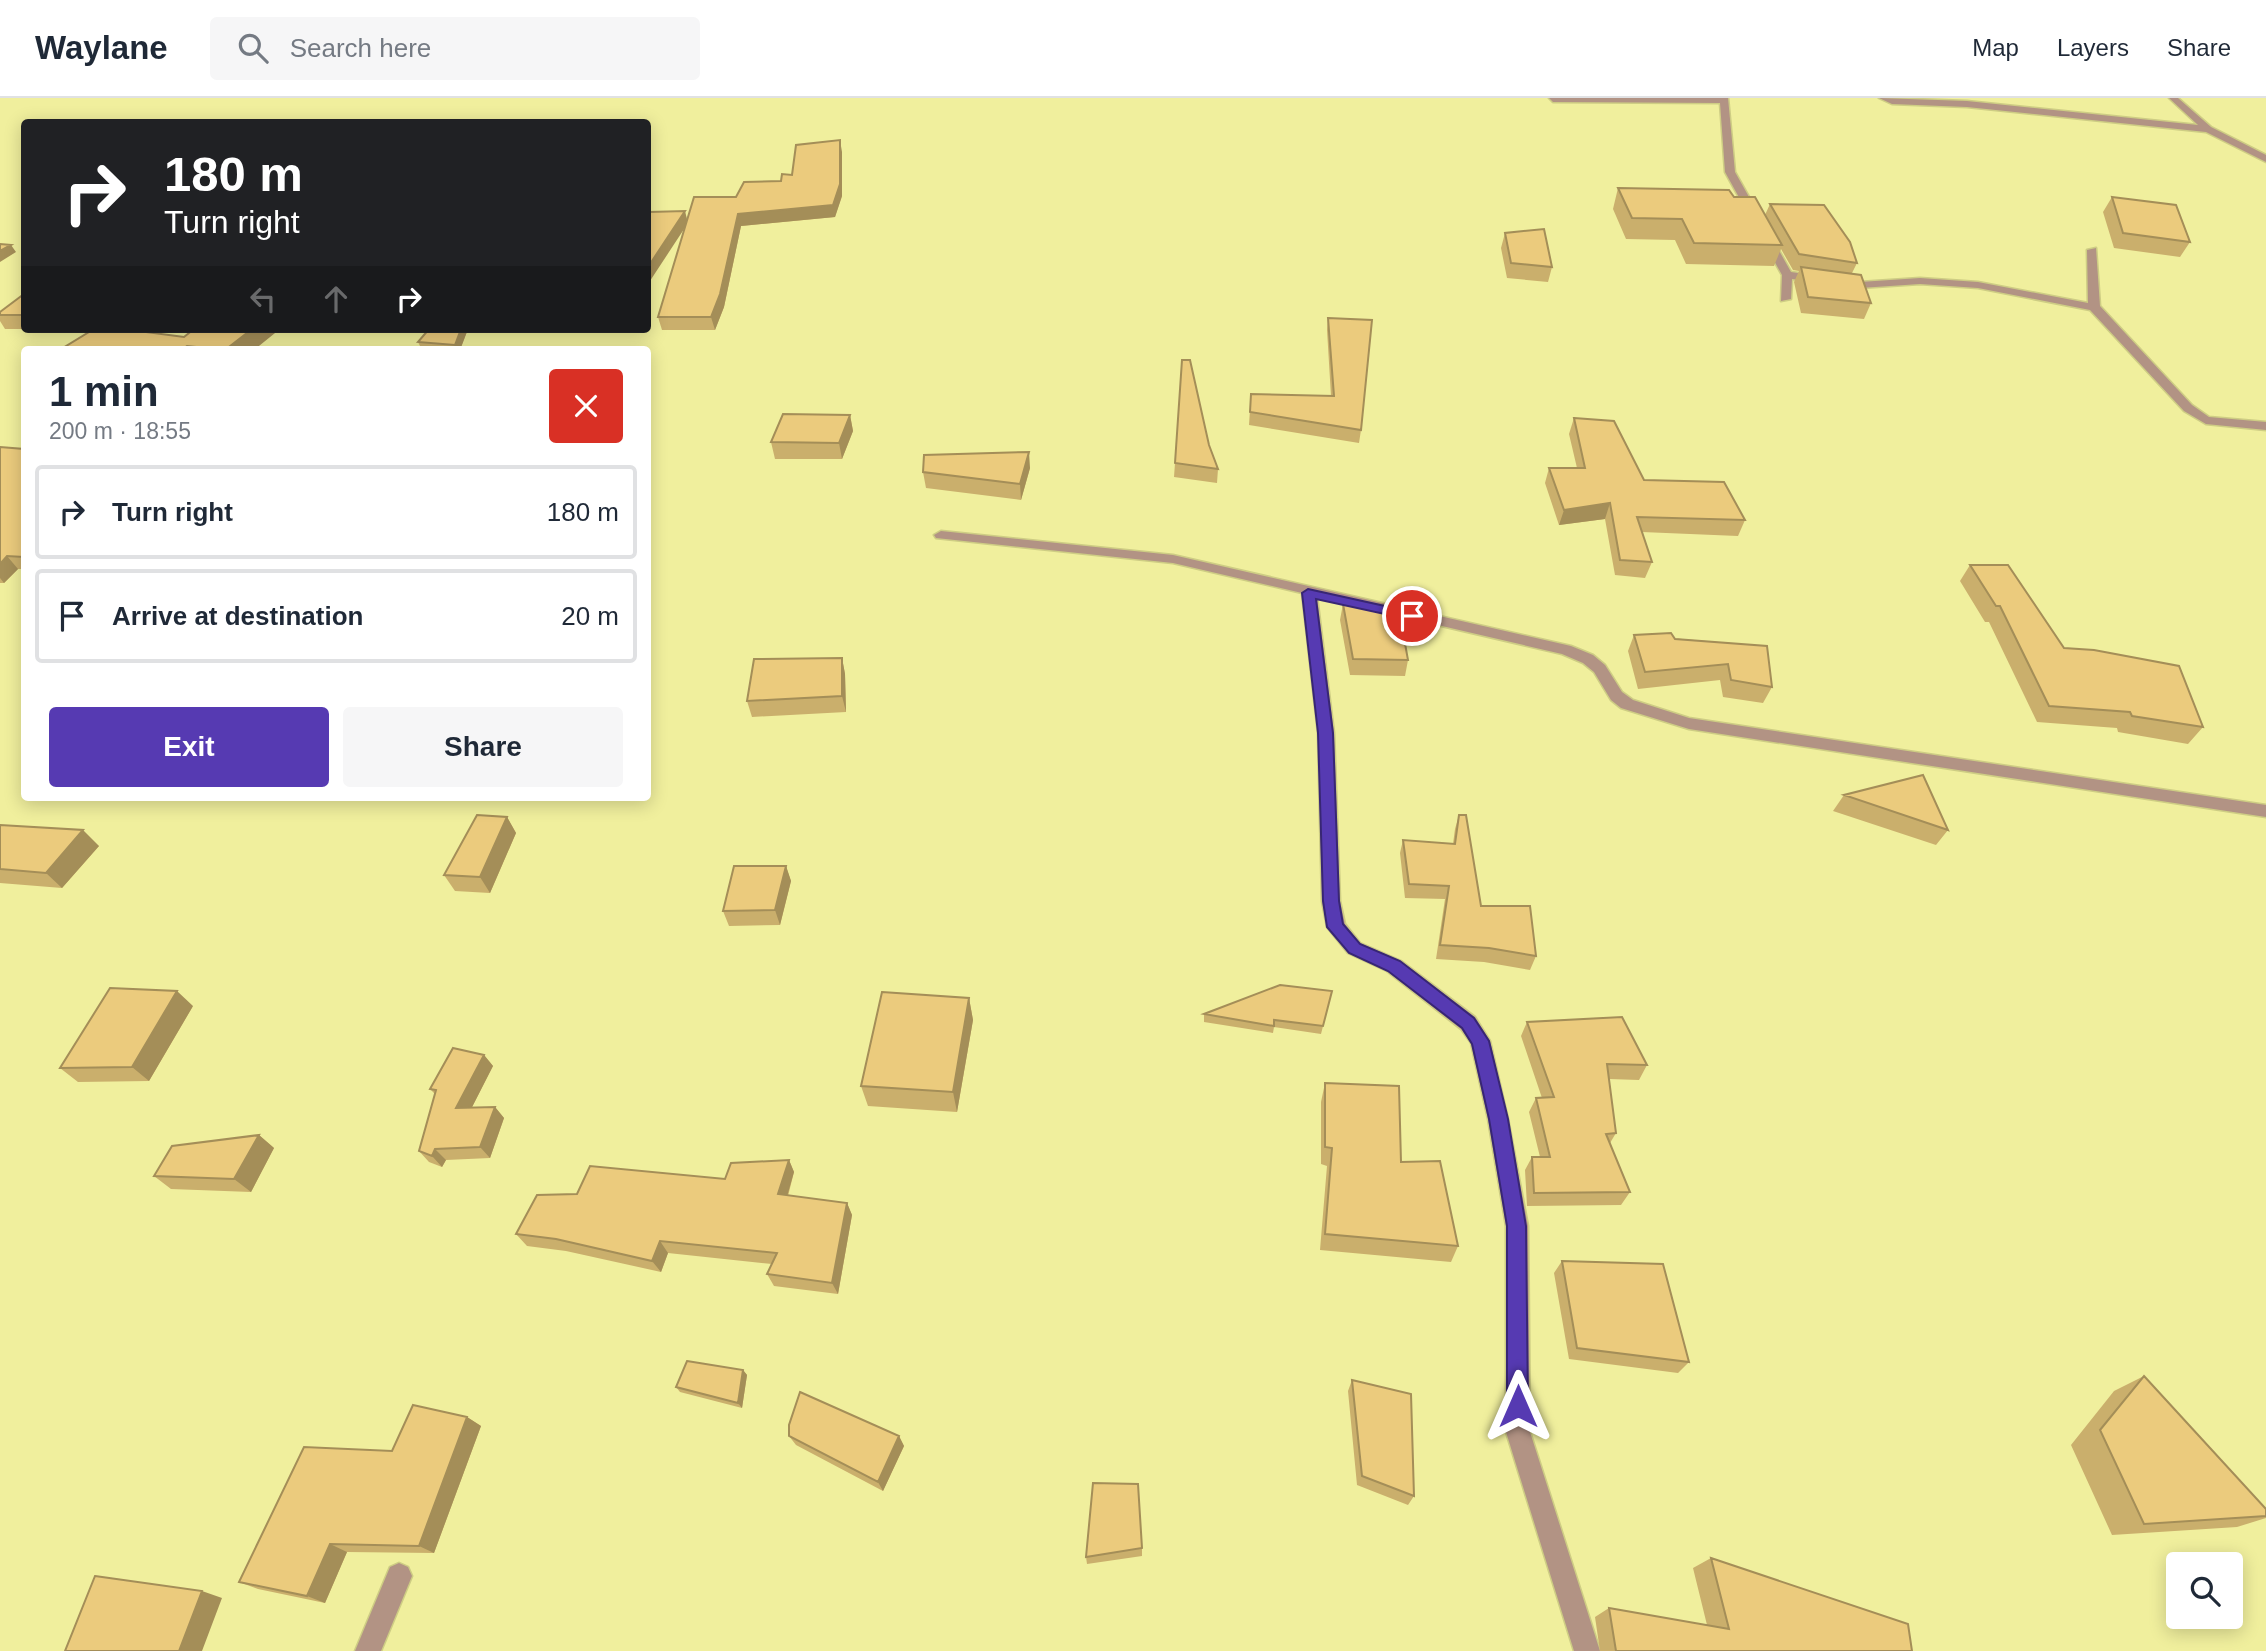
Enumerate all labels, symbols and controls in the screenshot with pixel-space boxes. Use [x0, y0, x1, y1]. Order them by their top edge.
search box [210, 17, 700, 80]
text: Waylane [35, 29, 168, 66]
icon: search [234, 29, 272, 67]
text: Search here [290, 33, 431, 63]
text: Map [1972, 34, 2019, 61]
text: Layers [2057, 34, 2129, 61]
text: Share [2167, 34, 2231, 61]
icon: right [49, 147, 140, 238]
text: 180 m [164, 147, 303, 201]
text: Turn right [164, 204, 300, 240]
icon: left [244, 280, 282, 318]
icon: ahead [317, 280, 355, 318]
icon: right [390, 280, 428, 318]
text: 1 min [49, 368, 159, 415]
button: close [549, 369, 623, 443]
text: 200 m · 18:55 [49, 418, 191, 444]
icon: right [53, 493, 91, 531]
text: Turn right [112, 497, 233, 527]
text: 180 m [547, 497, 619, 527]
pin [1382, 586, 1442, 646]
icon: arrive [53, 597, 91, 635]
icon: arrive [1393, 597, 1431, 635]
text: Arrive at destination [112, 601, 363, 631]
text: 20 m [561, 601, 619, 631]
button: Exit [49, 707, 329, 787]
button: Share [343, 707, 623, 787]
position arrow [1481, 1369, 1555, 1443]
map controls [2166, 1552, 2243, 1629]
button: search [2166, 1552, 2243, 1629]

